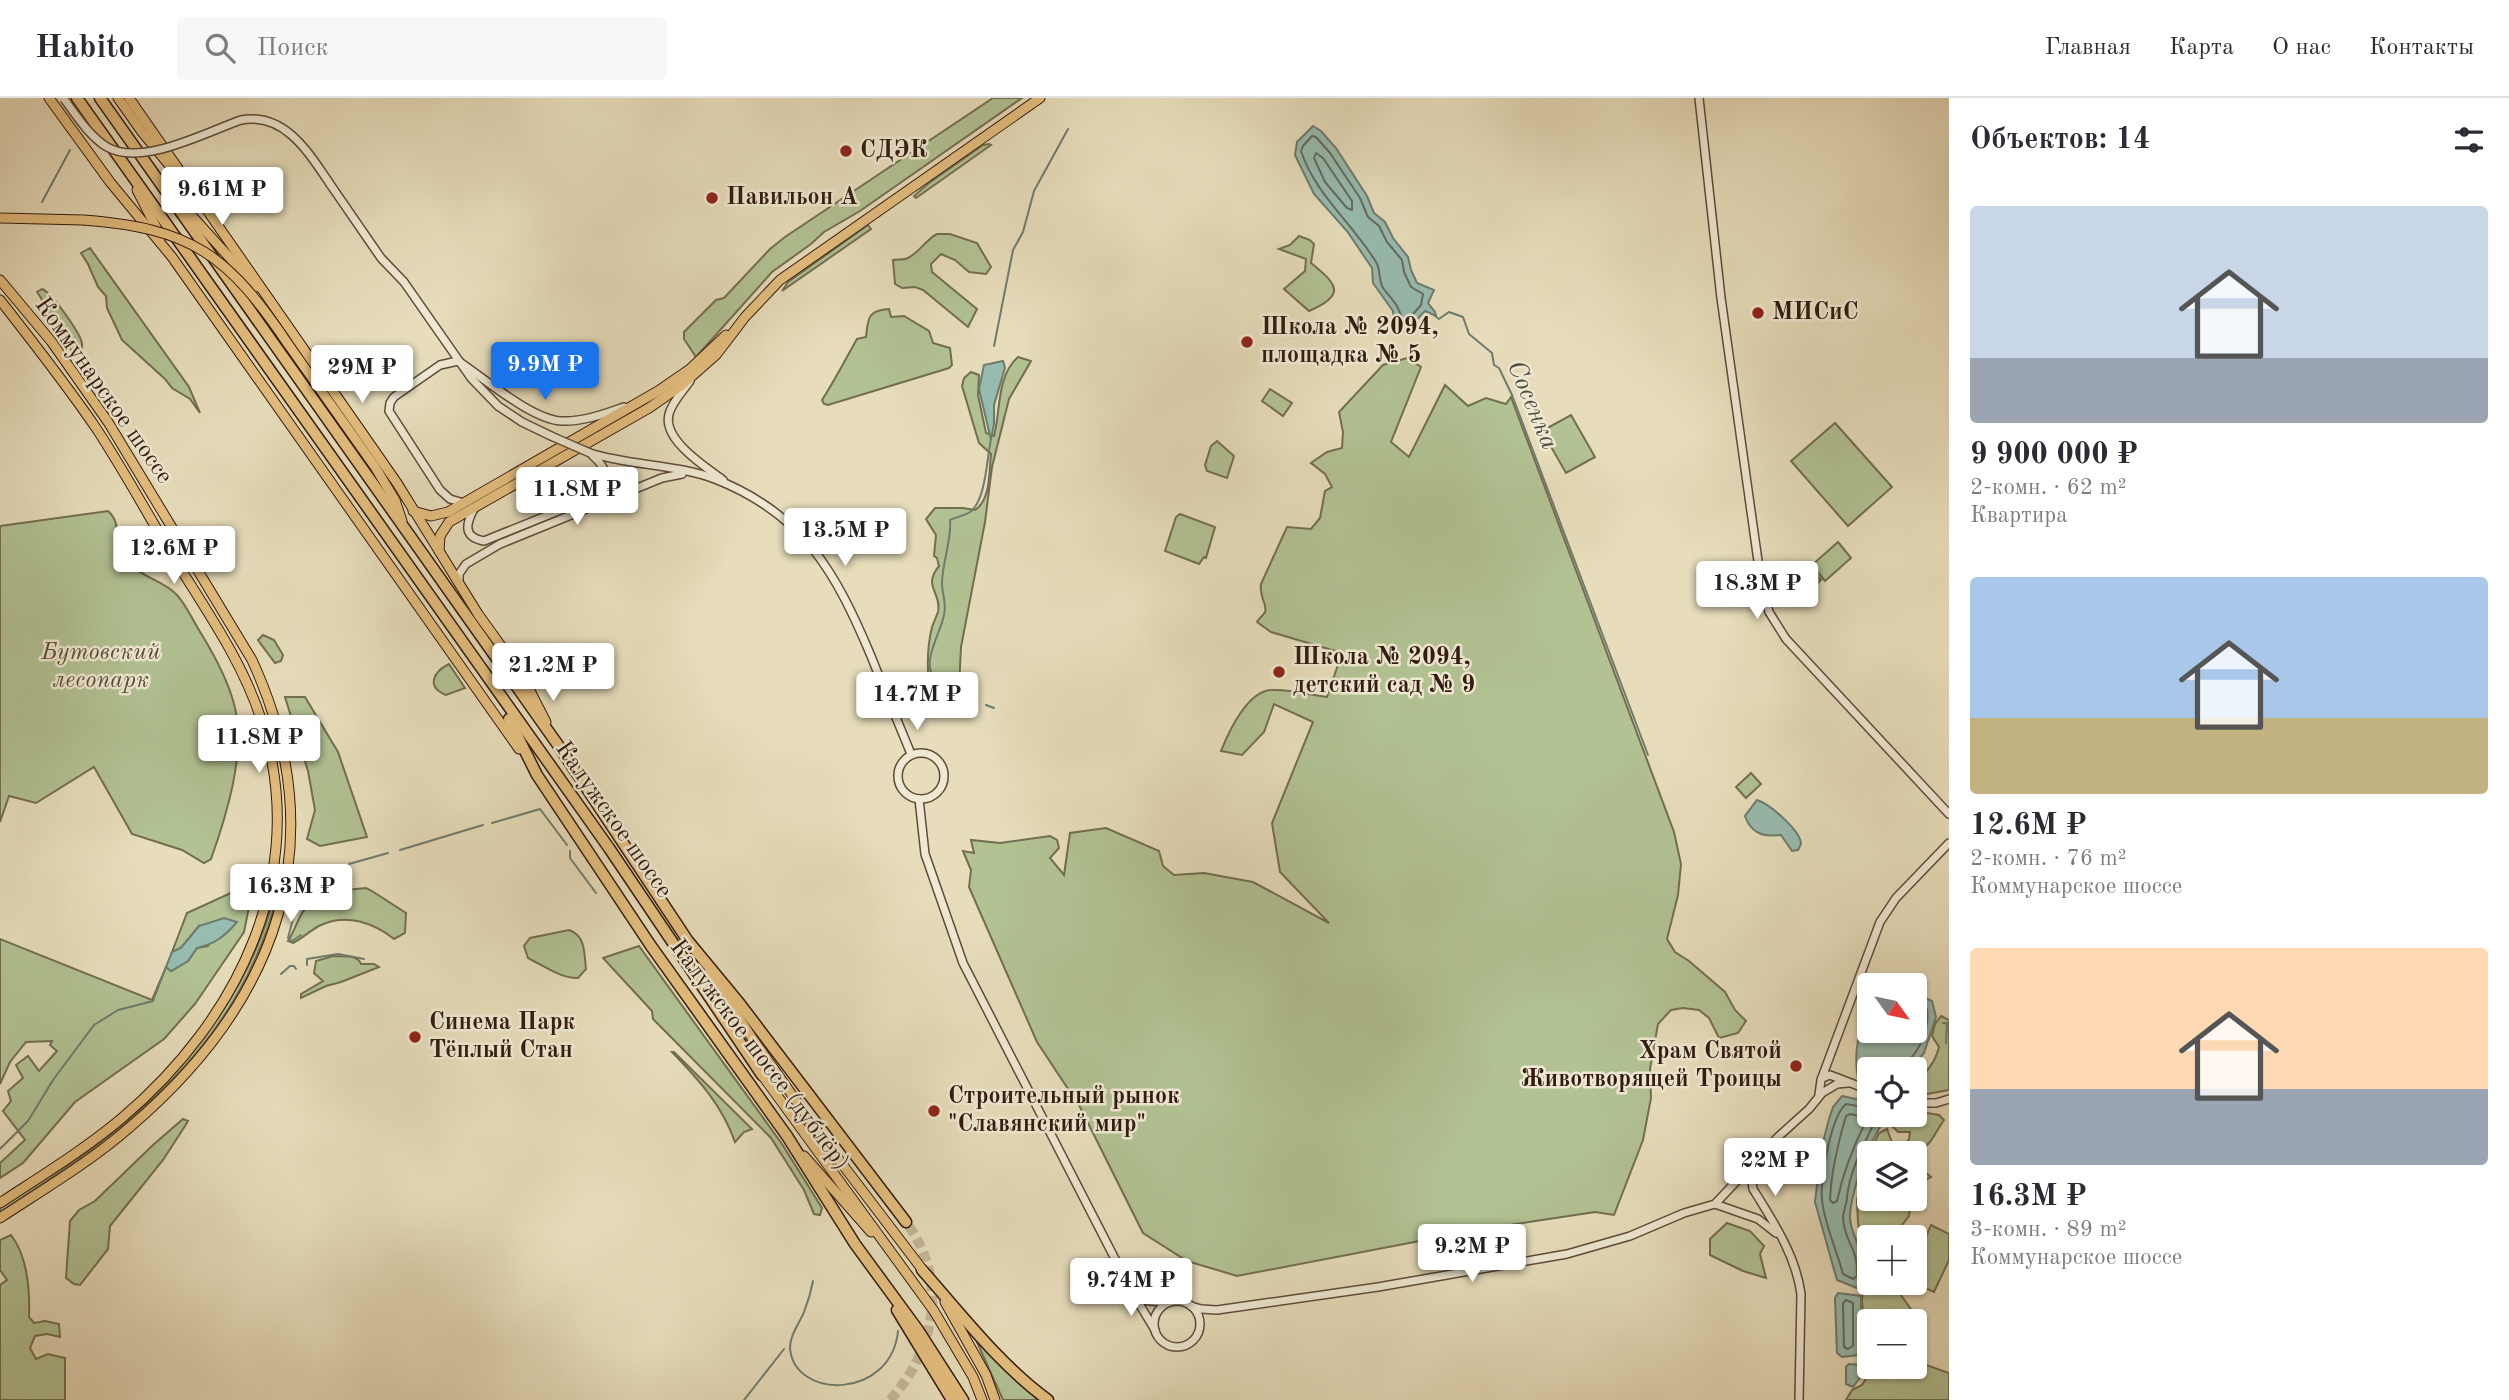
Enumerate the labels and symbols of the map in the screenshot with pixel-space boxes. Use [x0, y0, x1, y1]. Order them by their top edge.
place label: СДЭК [860, 139, 928, 163]
marker: СДЭК [838, 143, 854, 159]
pin: 9.61M ₽ [157, 167, 287, 227]
place label: Павильон А [726, 186, 858, 210]
marker: Павильон А [704, 190, 720, 206]
street label: Коммунарское шоссе [30, 293, 176, 489]
place label: МИСиС [1772, 301, 1859, 325]
marker: МИСиС [1750, 305, 1766, 321]
place label: Школа № 2094, площадка № 5 [1261, 316, 1438, 368]
marker: Школа № 2094, площадка № 5 [1239, 334, 1255, 350]
pin: 9.9M ₽ [488, 342, 602, 402]
pin: 29M ₽ [313, 345, 411, 405]
water label: Сосенка [1502, 357, 1562, 453]
pin: 11.8M ₽ [512, 468, 642, 527]
pin: 13.5M ₽ [780, 508, 910, 568]
pin: 12.6M ₽ [109, 526, 239, 586]
pin: 18.3M ₽ [1692, 561, 1822, 621]
park label: Бутовский лесопарк [40, 641, 161, 693]
pin: 21.2M ₽ [488, 644, 618, 703]
place label: Школа № 2094, детский сад № 9 [1293, 646, 1475, 698]
marker: Школа № 2094, детский сад № 9 [1271, 664, 1287, 680]
pin: 14.7M ₽ [852, 672, 982, 732]
pin: 11.8M ₽ [194, 716, 324, 775]
street label: Калужское шоссе [550, 737, 676, 903]
pin: 16.3M ₽ [226, 864, 356, 924]
street label: Калужское шоссе (дублёр) [665, 935, 853, 1175]
north arrow [1857, 973, 1927, 1043]
place label: Синема Парк Тёплый Стан [429, 1011, 576, 1063]
marker: Синема Парк Тёплый Стан [407, 1029, 423, 1045]
place label: Храм Святой Животворящей Троицы [1521, 1040, 1782, 1092]
marker: Храм Святой Животворящей Троицы [1788, 1058, 1804, 1074]
place label: Строительный рынок "Славянский мир" [948, 1085, 1180, 1137]
marker: Строительный рынок "Славянский мир" [926, 1103, 942, 1119]
pin: 22M ₽ [1726, 1138, 1824, 1198]
pin: 9.2M ₽ [1415, 1224, 1529, 1284]
pin: 9.74M ₽ [1066, 1258, 1196, 1318]

